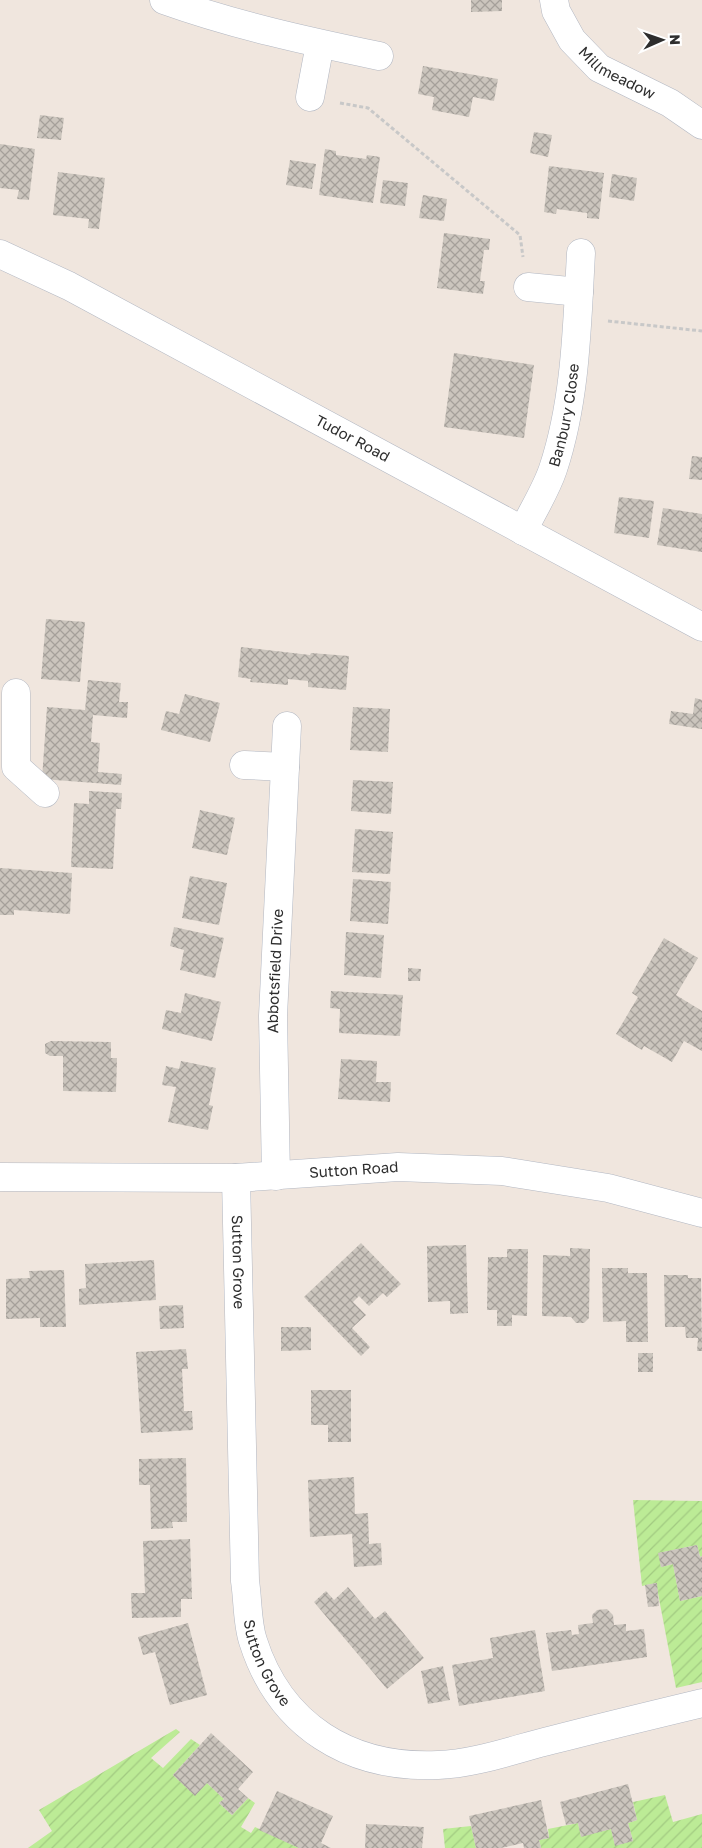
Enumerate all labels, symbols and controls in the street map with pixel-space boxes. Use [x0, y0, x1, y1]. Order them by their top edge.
north arrow [637, 15, 687, 65]
text: N [667, 34, 684, 45]
street label: Millmeadow [575, 42, 659, 102]
street label: Banbury Close [544, 362, 582, 469]
street label: Tudor Road [313, 411, 393, 465]
street label: Abbotsfield Drive [263, 908, 286, 1034]
street label: Sutton Road [308, 1157, 399, 1181]
street label: Sutton Grove [229, 1215, 249, 1310]
street label: Sutton Grove [241, 1618, 295, 1710]

